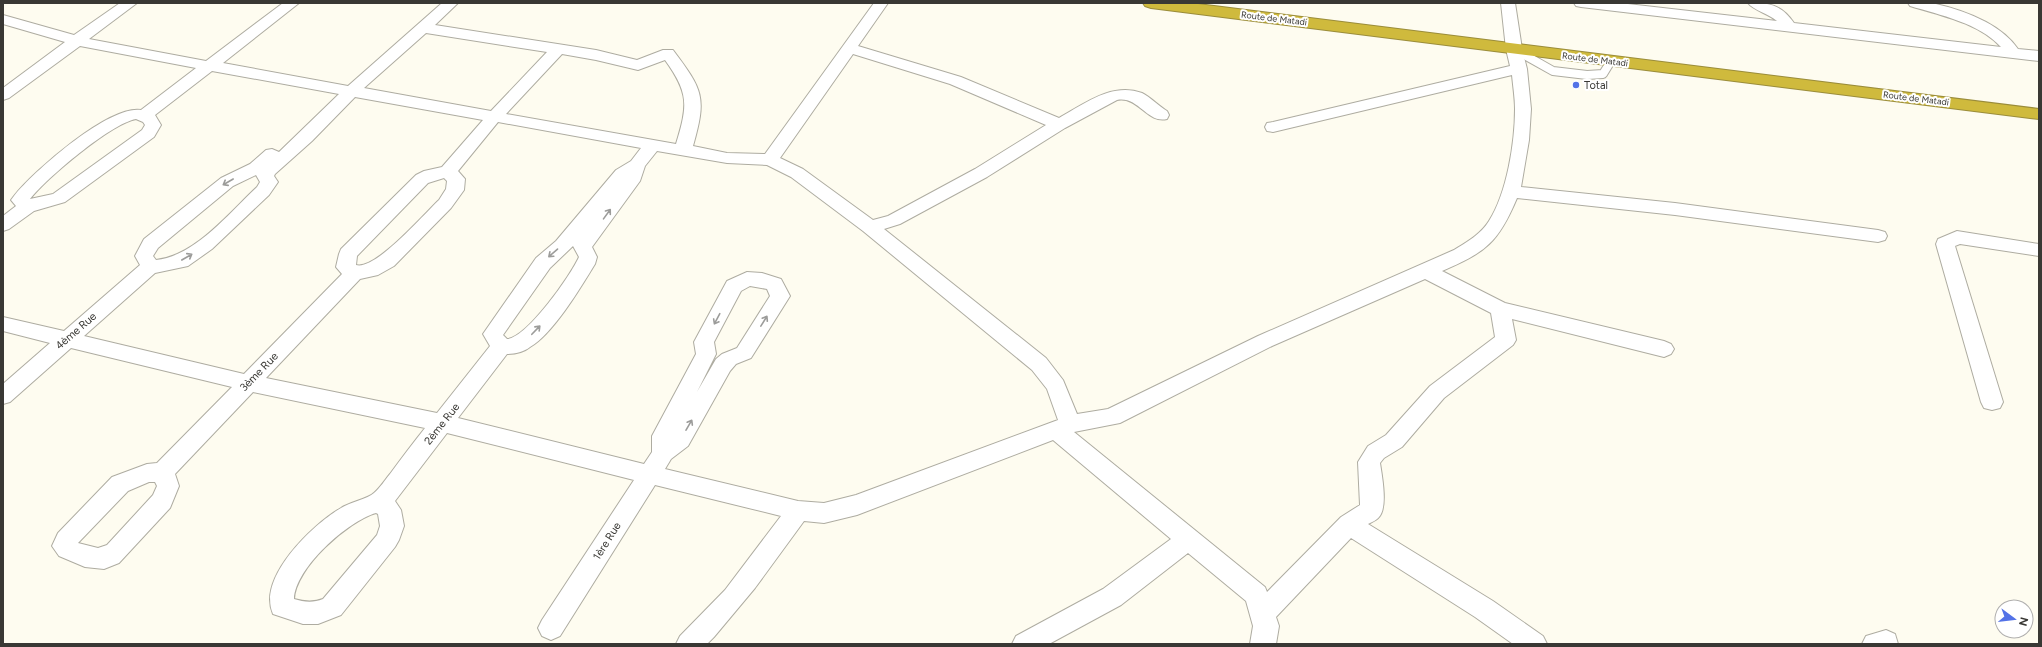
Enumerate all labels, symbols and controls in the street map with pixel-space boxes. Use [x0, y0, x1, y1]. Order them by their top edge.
street label: Route de Matadi [1240, 8, 1308, 28]
street label: Route de Matadi [1561, 49, 1629, 69]
place label: Total [1584, 79, 1608, 92]
marker: Total [1571, 80, 1581, 90]
street label: Route de Matadi [1882, 88, 1950, 108]
one-way arrow [222, 179, 234, 187]
one-way arrow [603, 208, 611, 219]
one-way arrow [548, 249, 559, 258]
one-way arrow [181, 253, 193, 261]
street label: 4ème Rue [53, 310, 99, 352]
one-way arrow [712, 313, 720, 325]
one-way arrow [759, 316, 768, 327]
one-way arrow [531, 325, 540, 335]
street label: 3ème Rue [237, 350, 281, 394]
street label: 2ème Rue [422, 401, 462, 447]
one-way arrow [685, 419, 693, 431]
street label: 1ère Rue [590, 520, 624, 562]
north arrow [1994, 599, 2034, 639]
text: N [2016, 616, 2031, 627]

